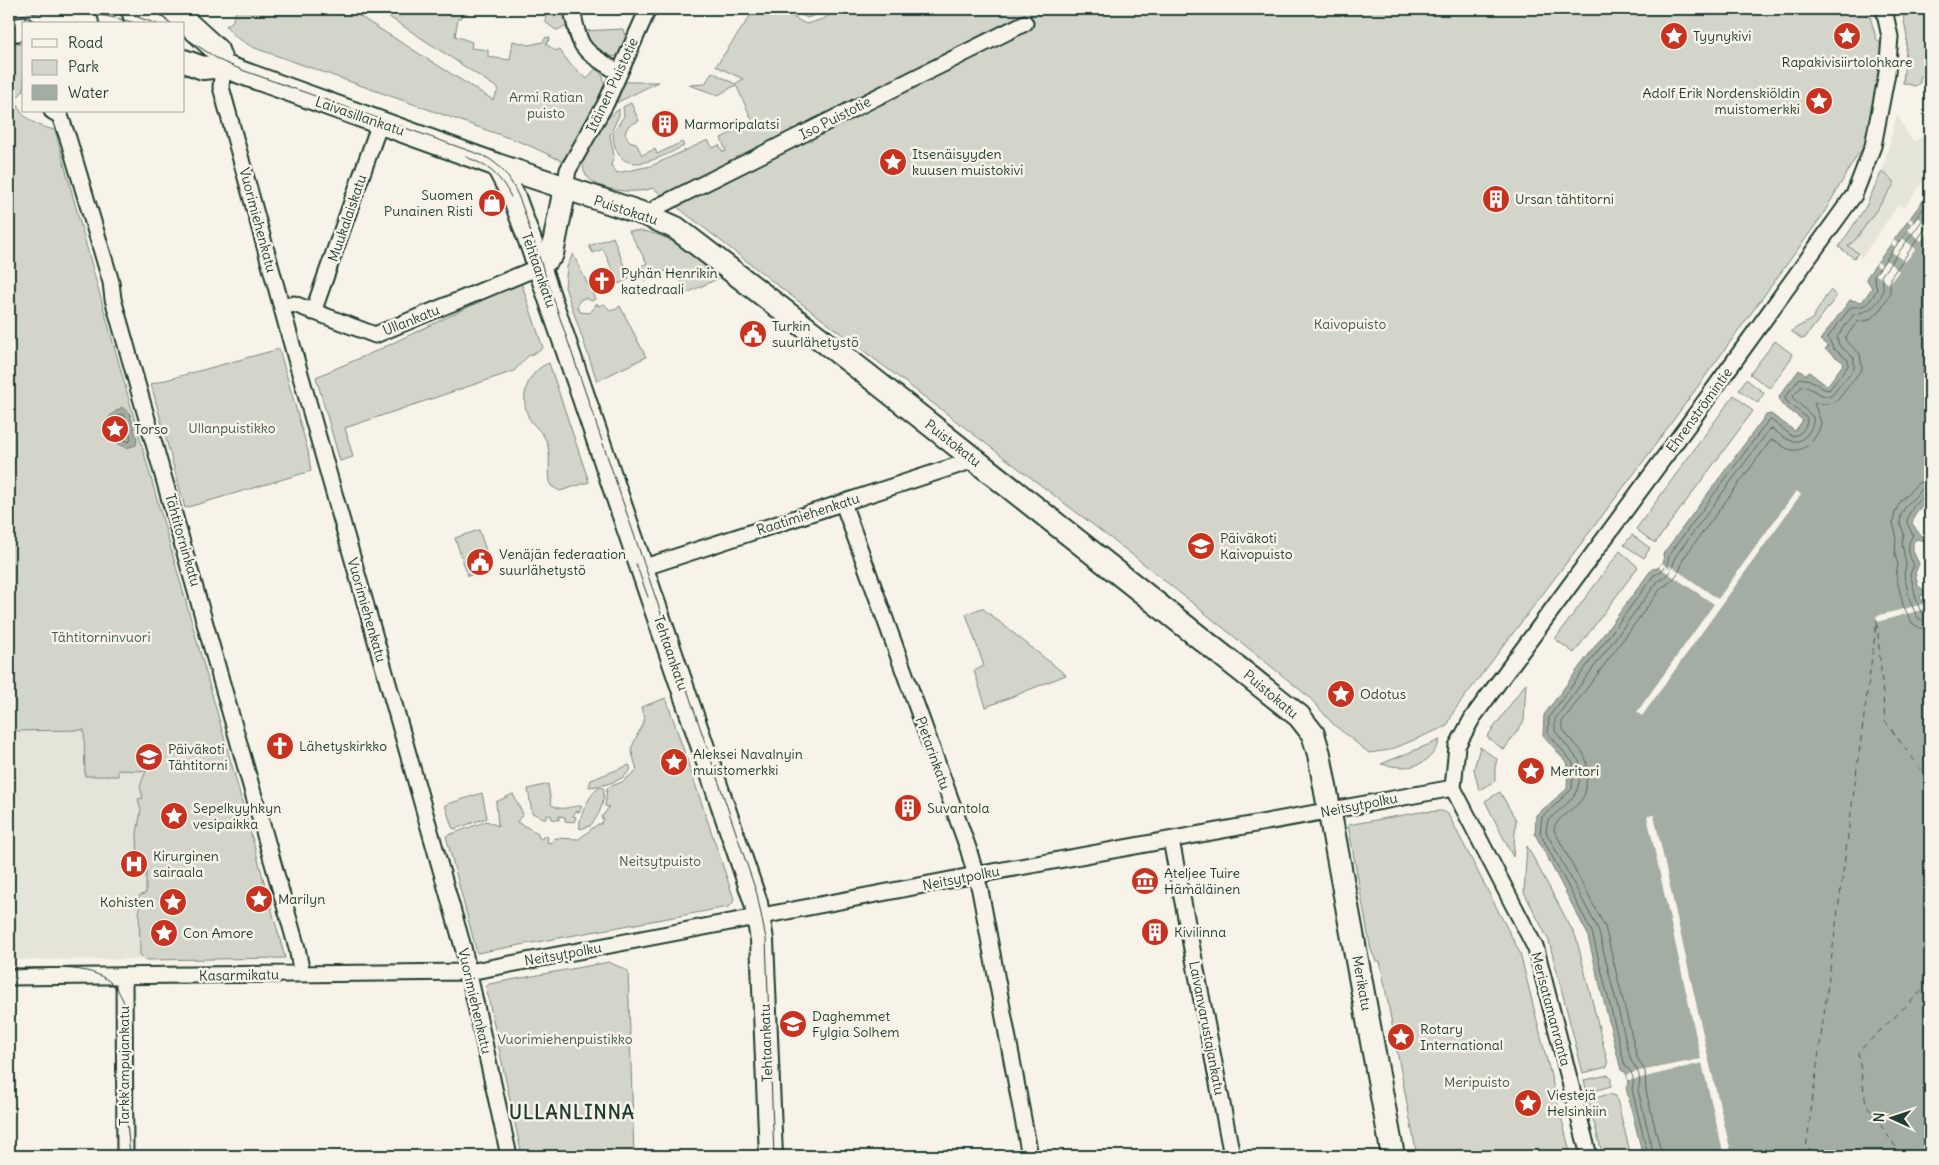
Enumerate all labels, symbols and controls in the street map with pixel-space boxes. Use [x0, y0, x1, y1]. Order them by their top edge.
place icon: Tyynykivi [1659, 21, 1689, 51]
place icon: Rapakivisiirtolohkare [1832, 21, 1862, 51]
legend [22, 22, 185, 112]
place label: Tyynykivi [1693, 27, 1751, 45]
text: Road [68, 33, 103, 52]
street label: Itäinen Puistotie [582, 35, 642, 135]
place label: Rapakivisiirtolohkare [1782, 53, 1912, 71]
text: Park [68, 57, 99, 76]
text: Water [68, 83, 109, 102]
place label: Adolf Erik Nordenskiöldin muistomerkki [1642, 84, 1800, 118]
place icon: Adolf Erik Nordenskiöldin muistomerkki [1804, 86, 1834, 116]
park label: Armi Ratian puisto [509, 88, 583, 122]
street label: Laivasillankatu [313, 92, 407, 140]
street label: Iso Puistotie [796, 92, 874, 144]
building icon: Marmoripalatsi [650, 109, 680, 139]
place label: Marmoripalatsi [684, 115, 779, 133]
place label: Itsenäisyyden kuusen muistokivi [912, 145, 1023, 179]
place icon: Itsenäisyyden kuusen muistokivi [878, 147, 908, 177]
street label: Vuorimiehenkatu [235, 166, 281, 274]
street label: Muukalaiskatu [324, 172, 370, 264]
building icon: Ursan tähtitorni [1481, 184, 1511, 214]
place label: Suomen Punainen Risti [384, 186, 473, 220]
shop icon: Suomen Punainen Risti [477, 188, 507, 218]
place label: Ursan tähtitorni [1515, 190, 1614, 208]
street label: Puistokatu [592, 191, 660, 229]
street label: Tehtaankatu [518, 230, 560, 310]
place label: Pyhän Henrikin katedraali [621, 264, 718, 298]
church icon: Pyhän Henrikin katedraali [587, 266, 617, 296]
street label: Ullankatu [380, 300, 442, 340]
park label: Kaivopuisto [1314, 315, 1386, 333]
place label: Turkin suurlähetystö [772, 317, 859, 351]
public building icon: Turkin suurlähetystö [738, 319, 768, 349]
street label: Ehrenströmintie [1662, 364, 1736, 456]
place icon: Torso [100, 414, 130, 444]
street label: Puistokatu [921, 415, 985, 471]
park label: Ullanpuistikko [188, 419, 276, 437]
place label: Torso [134, 420, 168, 438]
street label: Raatimiehenkatu [754, 489, 862, 539]
street label: Tähtitorninkatu [161, 491, 205, 589]
place label: Päiväkoti Kaivopuisto [1220, 529, 1293, 563]
school or university icon: Päiväkoti Kaivopuisto [1186, 531, 1216, 561]
place label: Venäjän federaation suurlähetystö [499, 545, 626, 579]
public building icon: Venäjän federaation suurlähetystö [465, 547, 495, 577]
street label: Vuorimiehenkatu [343, 556, 391, 664]
street label: Tehtaankatu [650, 613, 692, 693]
park label: Tähtitorninvuori [51, 628, 151, 646]
street label: Puistokatu [1240, 666, 1302, 722]
place icon: Odotus [1326, 679, 1356, 709]
place label: Odotus [1360, 685, 1406, 703]
street label: Pietarinkatu [911, 714, 955, 792]
church icon: Lähetyskirkko [265, 731, 295, 761]
place label: Lähetyskirkko [299, 737, 387, 755]
place label: Päiväkoti Tähtitorni [168, 740, 228, 774]
school or university icon: Päiväkoti Tähtitorni [134, 742, 164, 772]
place label: Aleksei Navalnyin muistomerkki [693, 745, 803, 779]
place icon: Aleksei Navalnyin muistomerkki [659, 747, 689, 777]
place icon: Meritori [1516, 756, 1546, 786]
place label: Meritori [1550, 762, 1599, 780]
street label: Neitsytpolku [1319, 789, 1399, 821]
building icon: Suvantola [893, 793, 923, 823]
place label: Sepelkyyhkyn vesipaikka [193, 799, 281, 833]
place label: Suvantola [927, 799, 989, 817]
place icon: Sepelkyyhkyn vesipaikka [159, 801, 189, 831]
place label: Kirurginen sairaala [153, 847, 219, 881]
hospital icon: Kirurginen sairaala [119, 849, 149, 879]
park label: Neitsytpuisto [619, 852, 701, 870]
street label: Neitsytpolku [921, 862, 1001, 894]
place label: Ateljee Tuire Hämäläinen [1164, 864, 1240, 898]
museum icon: Ateljee Tuire Hämäläinen [1130, 866, 1160, 896]
place icon: Marilyn [244, 884, 274, 914]
place icon: Kohisten [158, 887, 188, 917]
place label: Marilyn [278, 890, 325, 908]
place label: Kohisten [100, 893, 154, 911]
building icon: Kivilinna [1140, 917, 1170, 947]
place icon: Con Amore [149, 918, 179, 948]
place label: Kivilinna [1174, 923, 1226, 941]
place label: Con Amore [183, 924, 253, 942]
street label: Neitsytpolku [523, 938, 603, 970]
street label: Vuorimiehenkatu [454, 946, 496, 1056]
street label: Merisatamanranta [1527, 950, 1575, 1068]
street label: Merikatu [1348, 954, 1376, 1012]
street label: Laivanvarustajankatu [1185, 959, 1229, 1097]
street label: Kasarmikatu [199, 965, 279, 985]
street label: Tehtaankatu [756, 1003, 776, 1083]
street label: Tarkk'ampujankatu [115, 1006, 133, 1126]
place label: Daghemmet Fylgia Solhem [812, 1007, 899, 1041]
school or university icon: Daghemmet Fylgia Solhem [778, 1009, 808, 1039]
place label: Rotary International [1420, 1020, 1503, 1054]
place icon: Rotary International [1386, 1022, 1416, 1052]
park label: Vuorimiehenpuistikko [497, 1030, 633, 1048]
park label: Meripuisto [1444, 1073, 1510, 1091]
place label: Viestejä Helsinkiin [1547, 1086, 1607, 1120]
place icon: Viestejä Helsinkiin [1513, 1088, 1543, 1118]
north arrow [1866, 1092, 1916, 1142]
district label: ULLANLINNA [509, 1100, 635, 1124]
text: N [1870, 1112, 1888, 1123]

